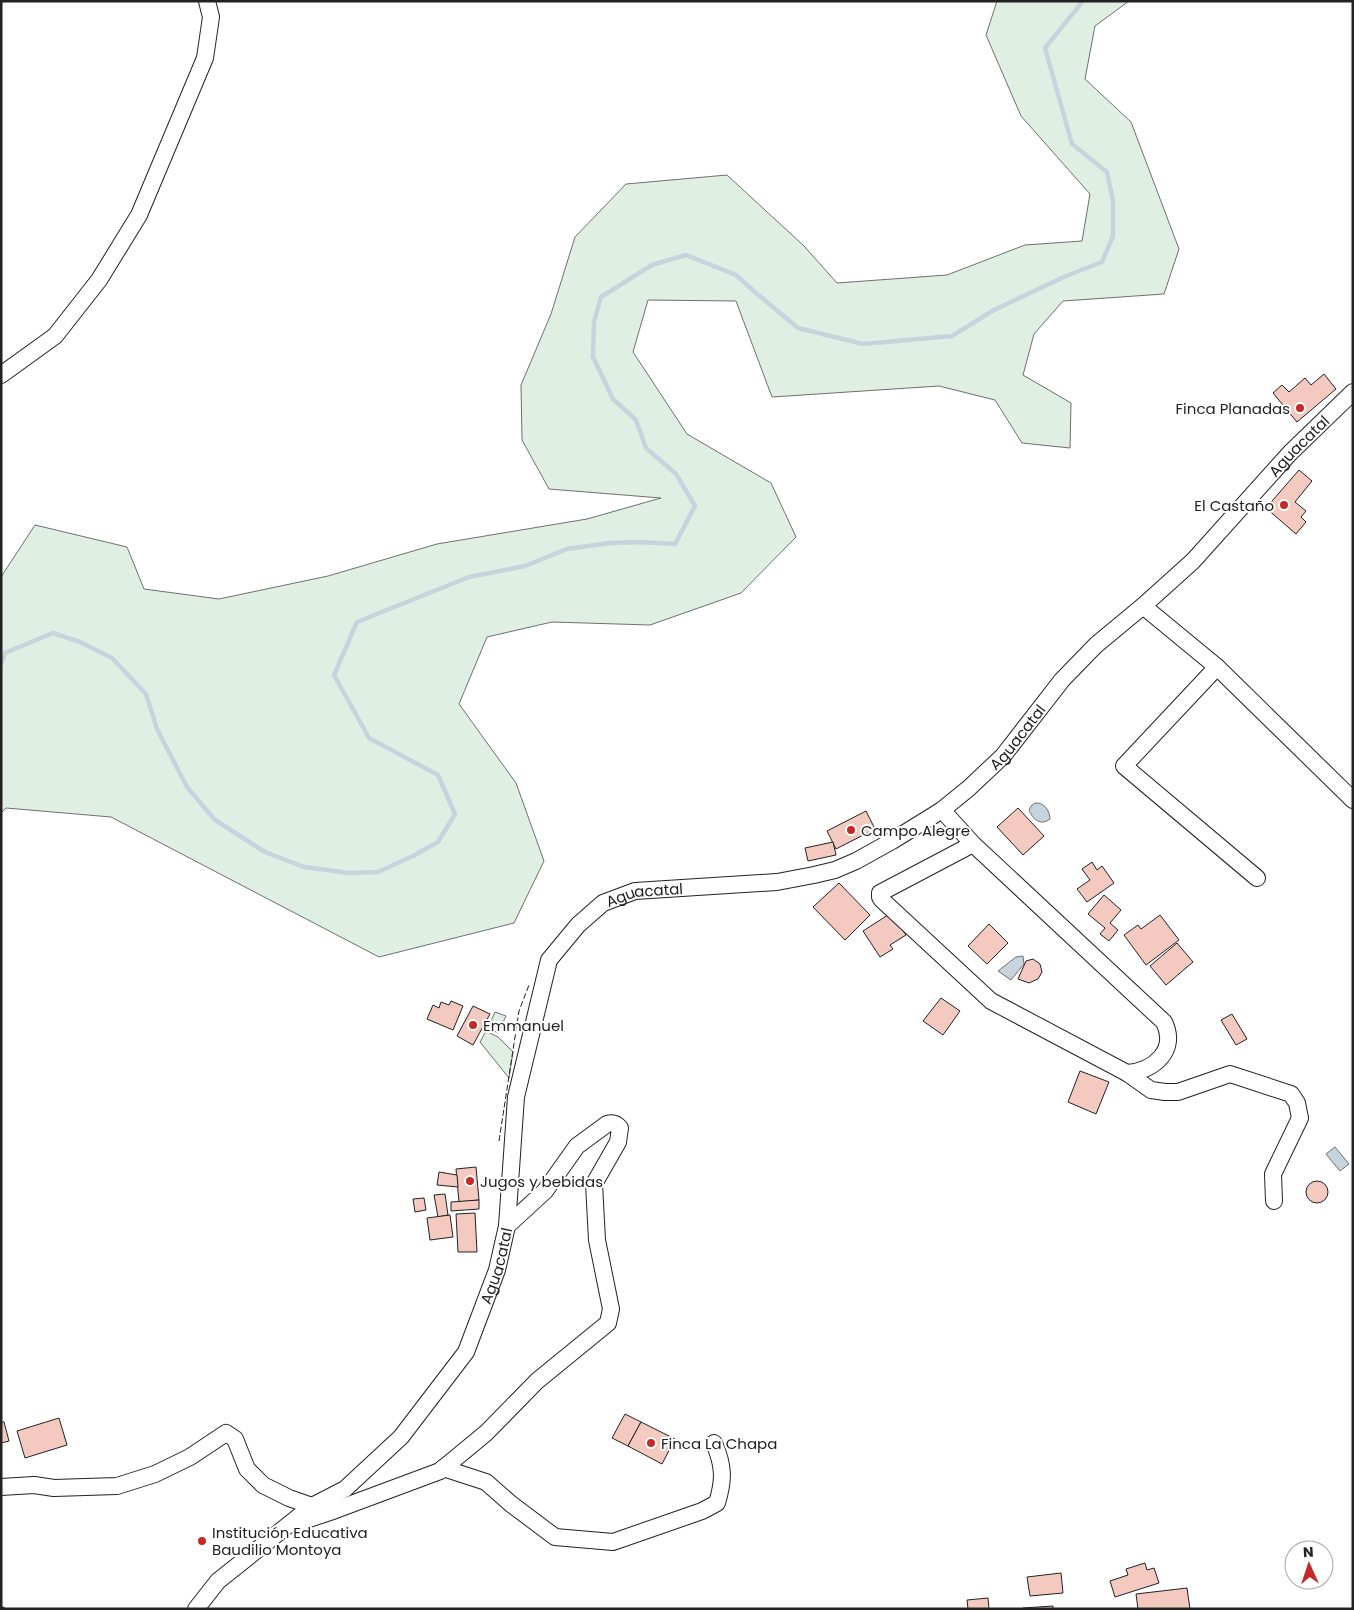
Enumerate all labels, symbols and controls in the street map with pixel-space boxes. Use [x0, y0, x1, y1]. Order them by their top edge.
place label: Finca Planadas [1176, 398, 1290, 419]
marker: Finca Planadas [1294, 402, 1306, 414]
street label: Aguacatal [1263, 410, 1334, 481]
place label: El Castaño [1194, 495, 1274, 516]
marker: El Castaño [1278, 499, 1290, 511]
street label: Aguacatal [984, 700, 1050, 774]
place label: Campo Alegre [861, 820, 970, 841]
marker: Campo Alegre [845, 824, 857, 836]
street label: Aguacatal [603, 877, 683, 912]
place label: Emmanuel [483, 1015, 564, 1036]
marker: Emmanuel [467, 1019, 479, 1031]
place label: Jugos y bebidas [480, 1171, 603, 1192]
marker: Jugos y bebidas [464, 1175, 476, 1187]
street label: Aguacatal [475, 1226, 517, 1307]
place label: Finca La Chapa [661, 1433, 777, 1454]
marker: Finca La Chapa [645, 1437, 657, 1449]
place label: Institución Educativa Baudilio Montoya [212, 1522, 368, 1560]
marker: Institución Educativa Baudilio Montoya [196, 1535, 208, 1547]
north arrow [1284, 1540, 1334, 1590]
text: N [1303, 1542, 1314, 1562]

